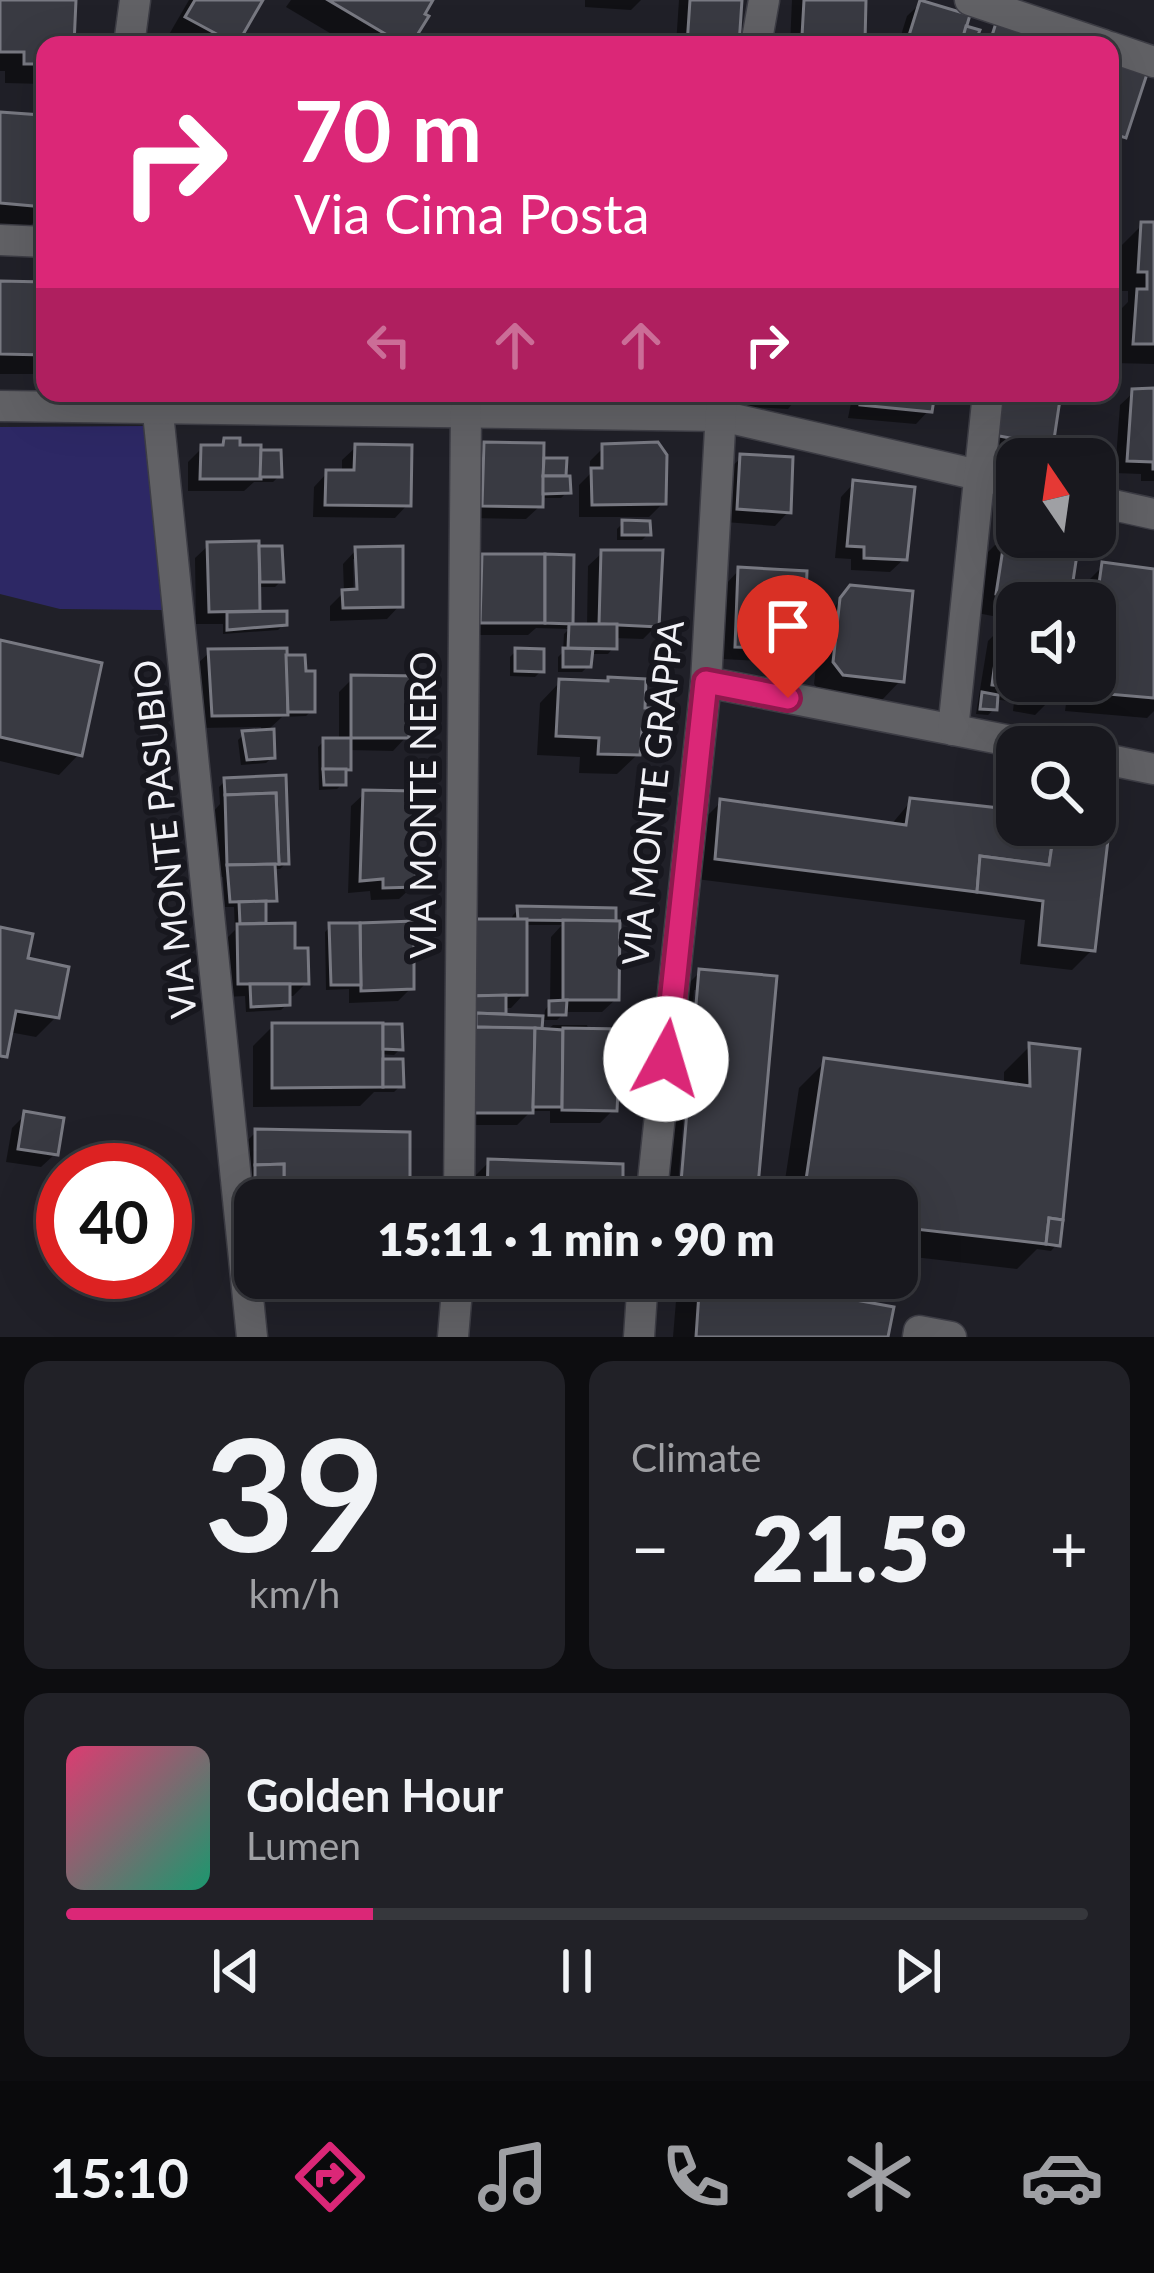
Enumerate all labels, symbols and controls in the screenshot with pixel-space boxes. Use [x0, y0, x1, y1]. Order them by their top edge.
text: 70 m [294, 79, 482, 180]
icon: right [96, 84, 252, 240]
text: Via Cima Posta [294, 181, 649, 246]
icon: left [356, 312, 422, 378]
icon: ahead [482, 312, 548, 378]
icon: ahead [608, 312, 674, 378]
icon: right [734, 312, 800, 378]
north arrow [996, 438, 1116, 558]
map controls [996, 438, 1116, 846]
pin [737, 575, 839, 698]
button: sound [996, 582, 1116, 702]
icon: arrive [755, 593, 821, 659]
street label: VIA MONTE GRAPPA [612, 617, 692, 968]
street label: VIA MONTE NERO [400, 651, 444, 959]
street label: VIA MONTE PASUBIO [123, 658, 205, 1021]
button: search [996, 726, 1116, 846]
position arrow [603, 996, 729, 1122]
speed limit sign: 40 [36, 1143, 192, 1299]
text: 15:11 · 1 min · 90 m [377, 1212, 775, 1266]
text: 39 [204, 1398, 385, 1585]
text: Climate [631, 1434, 761, 1480]
text: 21.5° [752, 1493, 967, 1601]
text: − [631, 1508, 669, 1587]
text: + [1050, 1508, 1088, 1587]
text: km/h [249, 1570, 340, 1616]
text: Golden Hour [246, 1768, 503, 1822]
text: Lumen [246, 1822, 361, 1868]
icon: previous [203, 1938, 269, 2004]
icon: pause [544, 1938, 610, 2004]
icon: next [885, 1938, 951, 2004]
icon: directions [288, 2135, 372, 2219]
icon: music [471, 2135, 555, 2219]
icon: phone [654, 2135, 738, 2219]
icon: climate [837, 2135, 921, 2219]
icon: car [1020, 2135, 1104, 2219]
text: 15:10 [50, 2145, 189, 2210]

